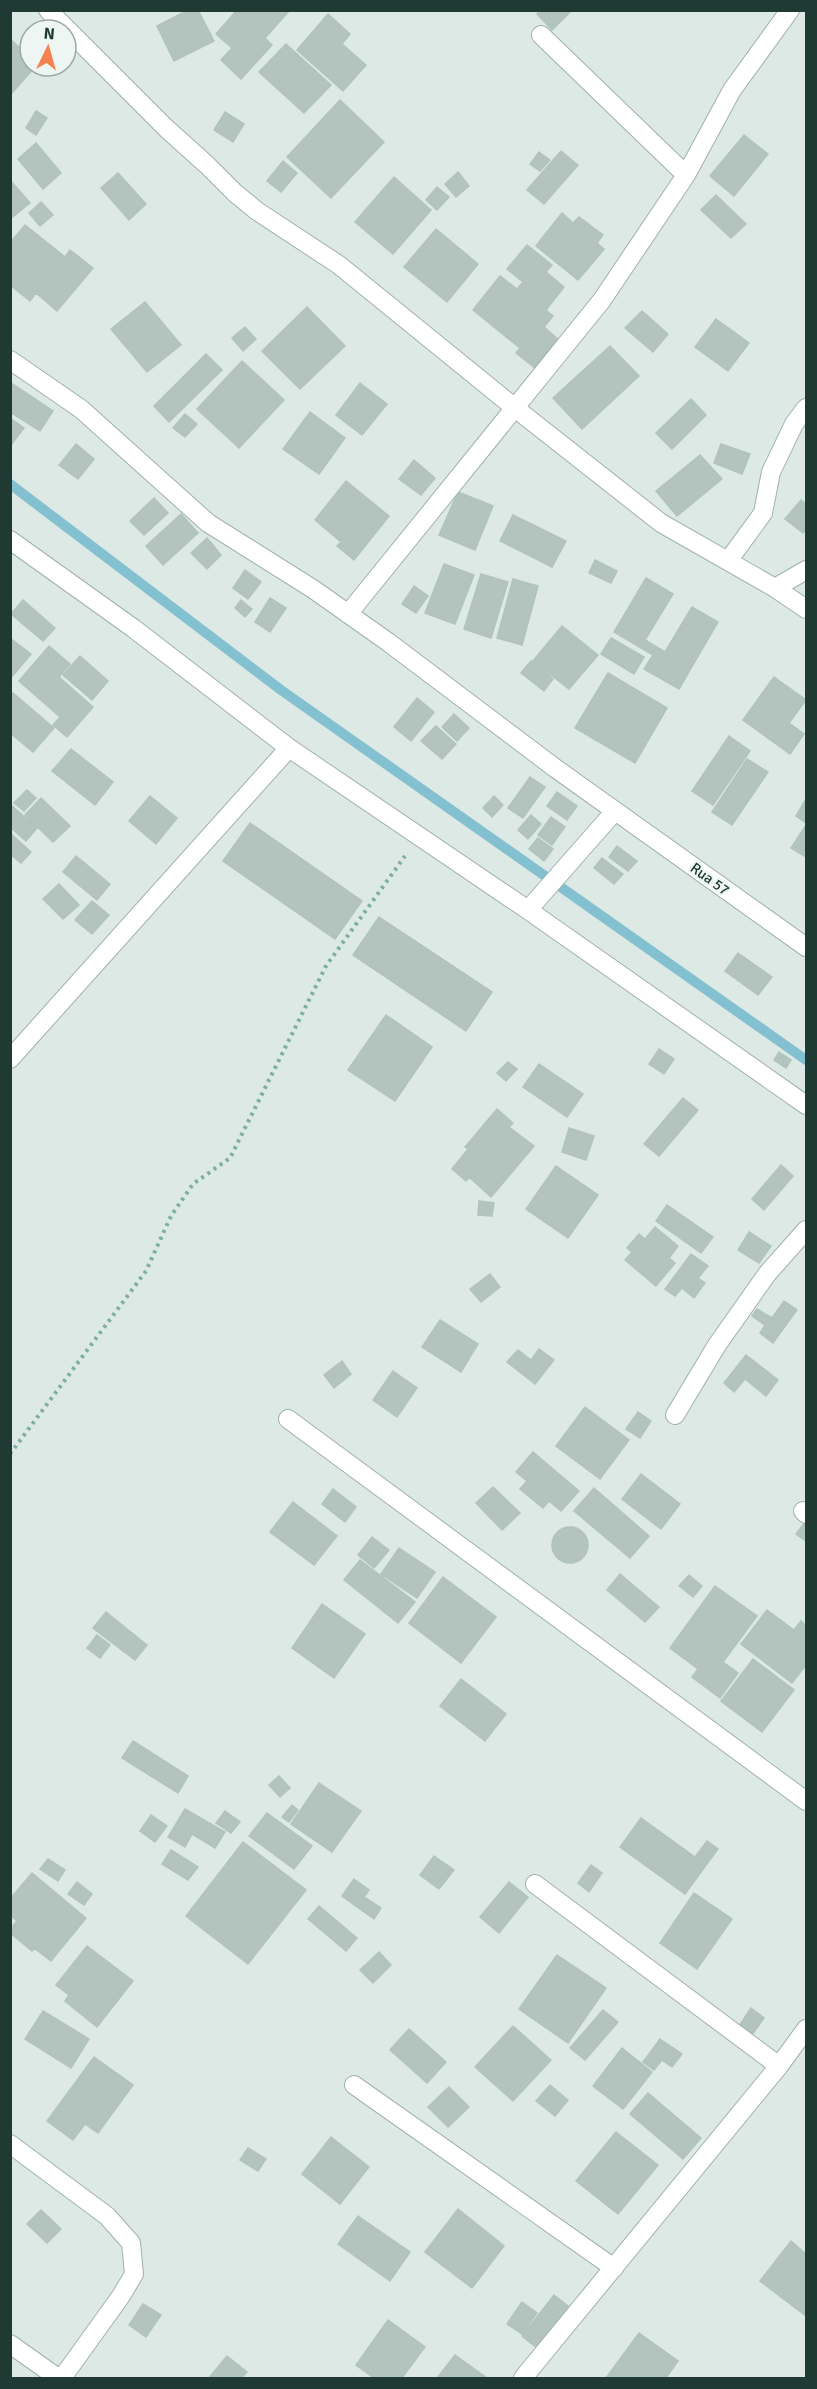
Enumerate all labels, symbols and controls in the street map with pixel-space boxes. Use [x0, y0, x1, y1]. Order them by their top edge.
north arrow [18, 18, 78, 78]
text: N [43, 24, 56, 45]
street label: Rua 57 [687, 859, 733, 899]

